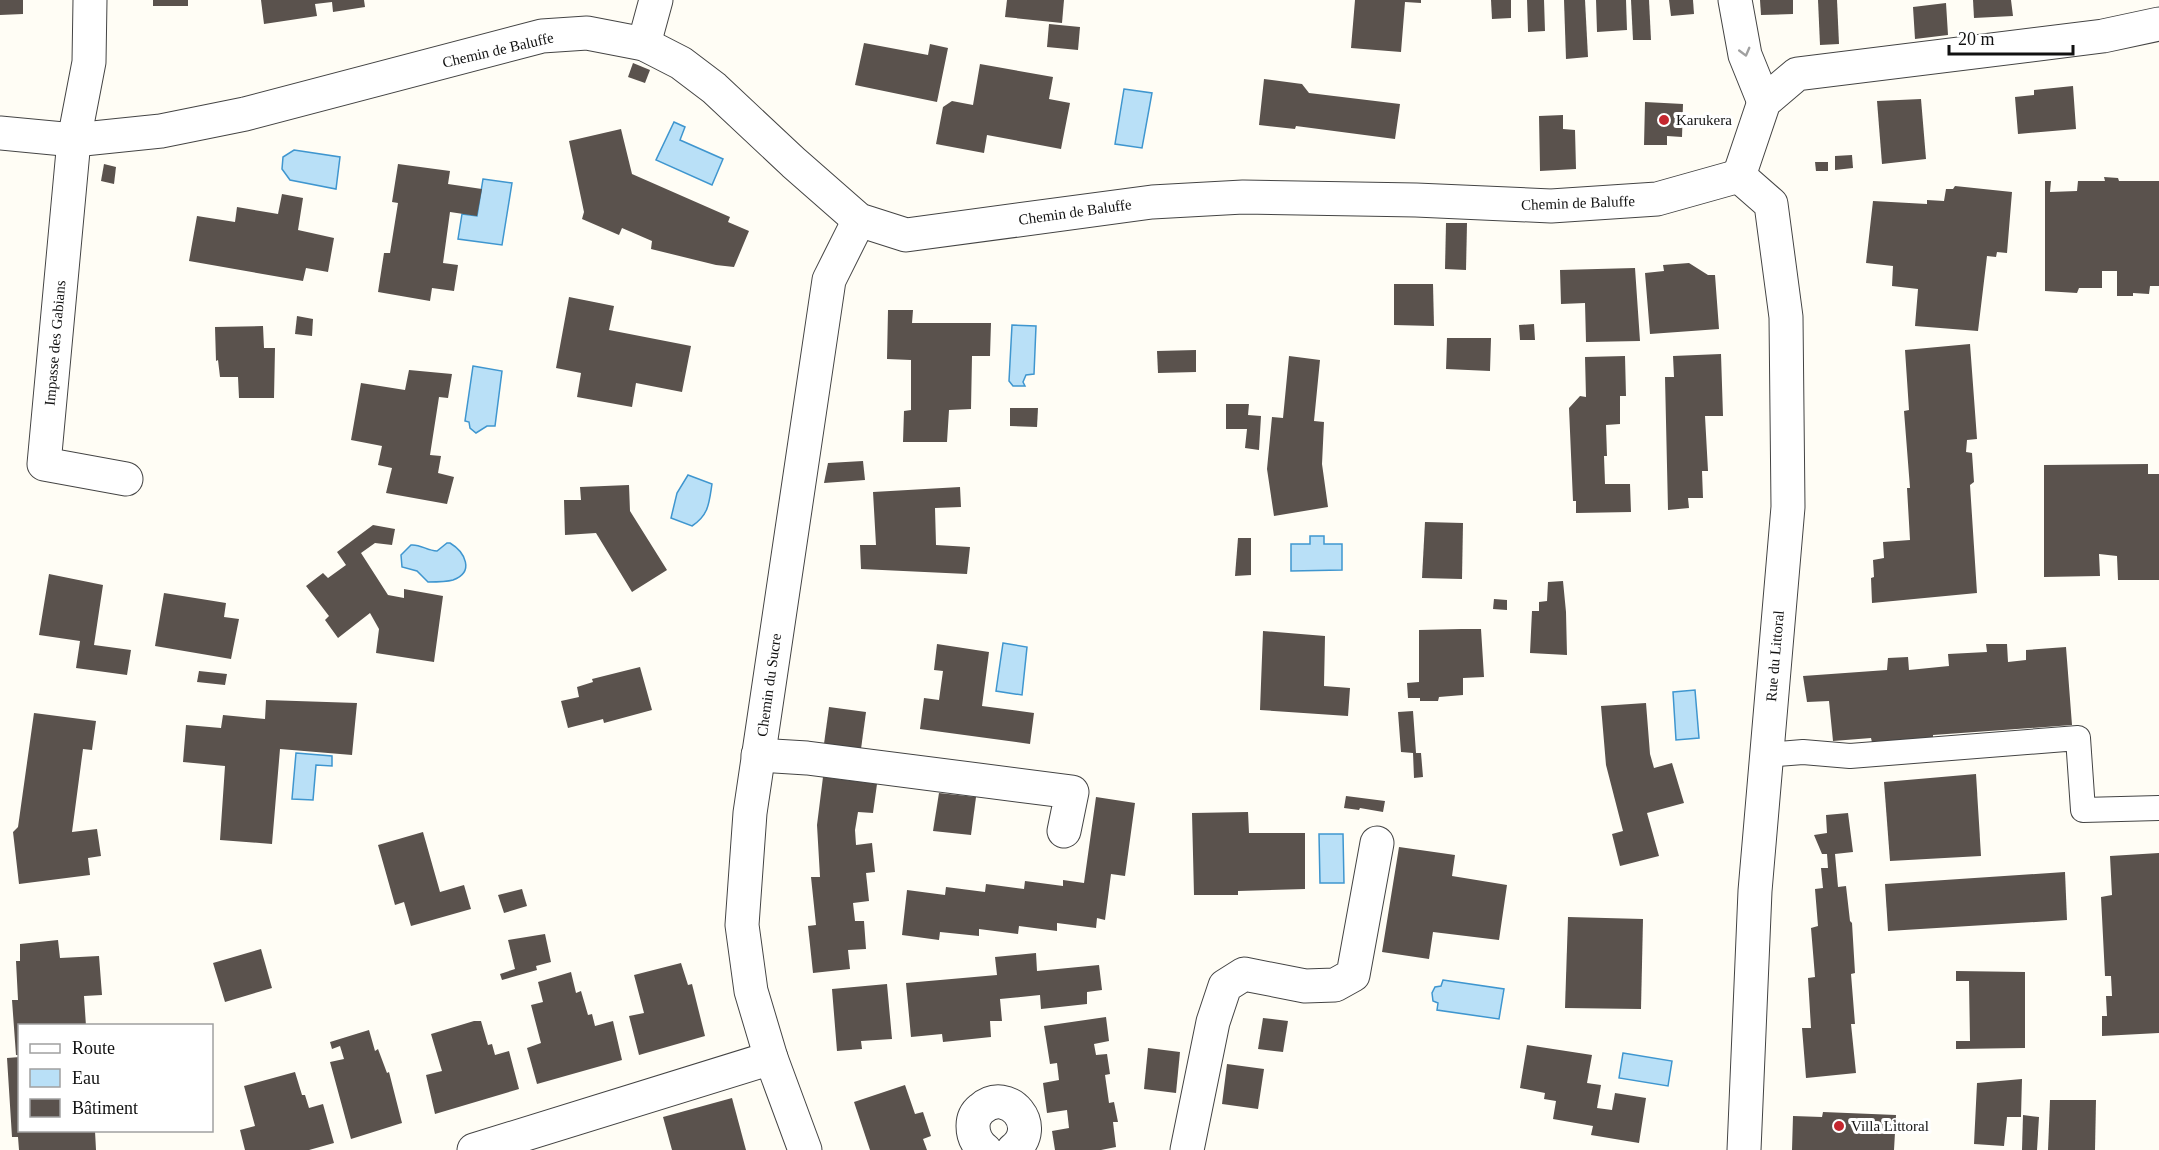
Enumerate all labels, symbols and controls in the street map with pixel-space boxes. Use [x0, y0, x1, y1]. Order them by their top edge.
scale bar [1949, 18, 2074, 56]
street label: Chemin de Baluffe [441, 29, 556, 71]
text: 20 m [1958, 29, 1995, 49]
one-way arrow [1738, 47, 1751, 57]
place label: Karukera [1676, 112, 1732, 128]
marker: Karukera [1657, 113, 1671, 127]
street label: Chemin de Baluffe [1521, 193, 1636, 213]
street label: Chemin de Baluffe [1018, 196, 1133, 228]
street label: Impasse des Gabians [42, 279, 68, 406]
street label: Rue du Littoral [1763, 610, 1787, 702]
street label: Chemin du Sucre [754, 632, 784, 738]
legend [18, 1024, 213, 1132]
text: Route [72, 1038, 115, 1058]
text: Eau [72, 1068, 100, 1088]
text: Bâtiment [72, 1098, 138, 1118]
place label: Villa Littoral [1851, 1118, 1929, 1134]
marker: Villa Littoral [1832, 1119, 1846, 1133]

